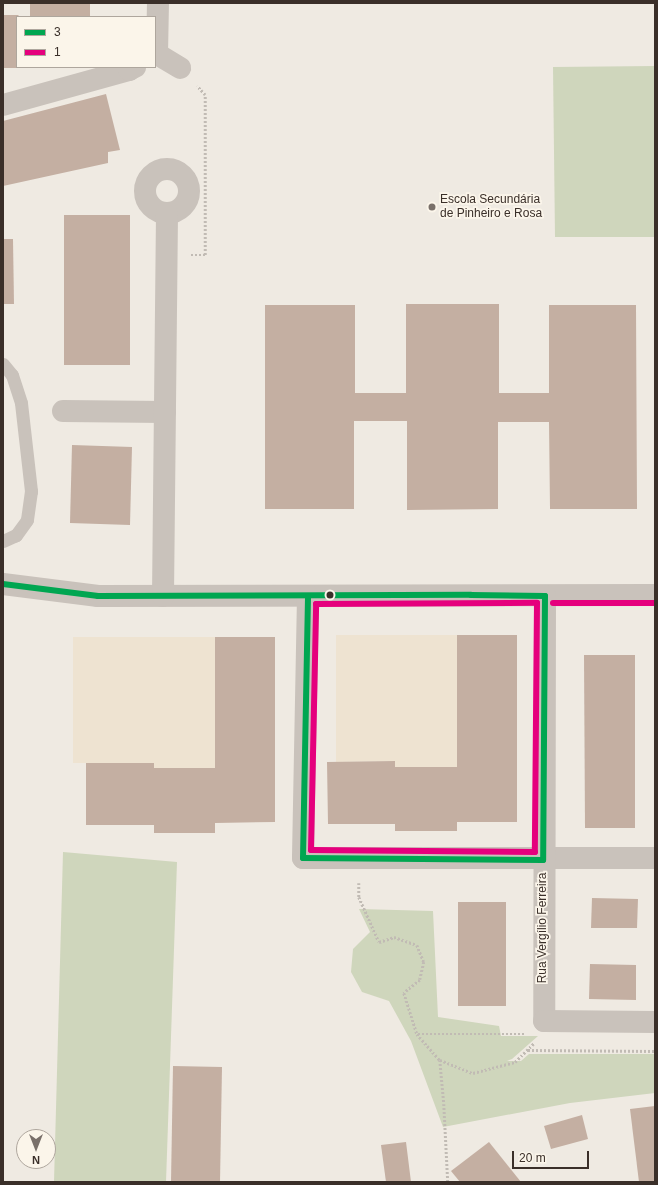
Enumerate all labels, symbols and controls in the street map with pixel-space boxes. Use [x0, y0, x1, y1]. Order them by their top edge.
legend [16, 16, 156, 68]
text: 3 [54, 25, 61, 39]
text: 1 [54, 45, 61, 59]
place label: Escola Secundária de Pinheiro e Rosa [440, 193, 542, 221]
marker: Escola Secundária de Pinheiro e Rosa [427, 202, 437, 212]
unlabelled marker [325, 590, 335, 600]
street label: Rua Vergílio Ferreira [536, 873, 550, 983]
north arrow [16, 1129, 56, 1169]
scale bar [514, 1143, 591, 1169]
text: 20 m [519, 1151, 546, 1165]
text: N [32, 1154, 40, 1166]

